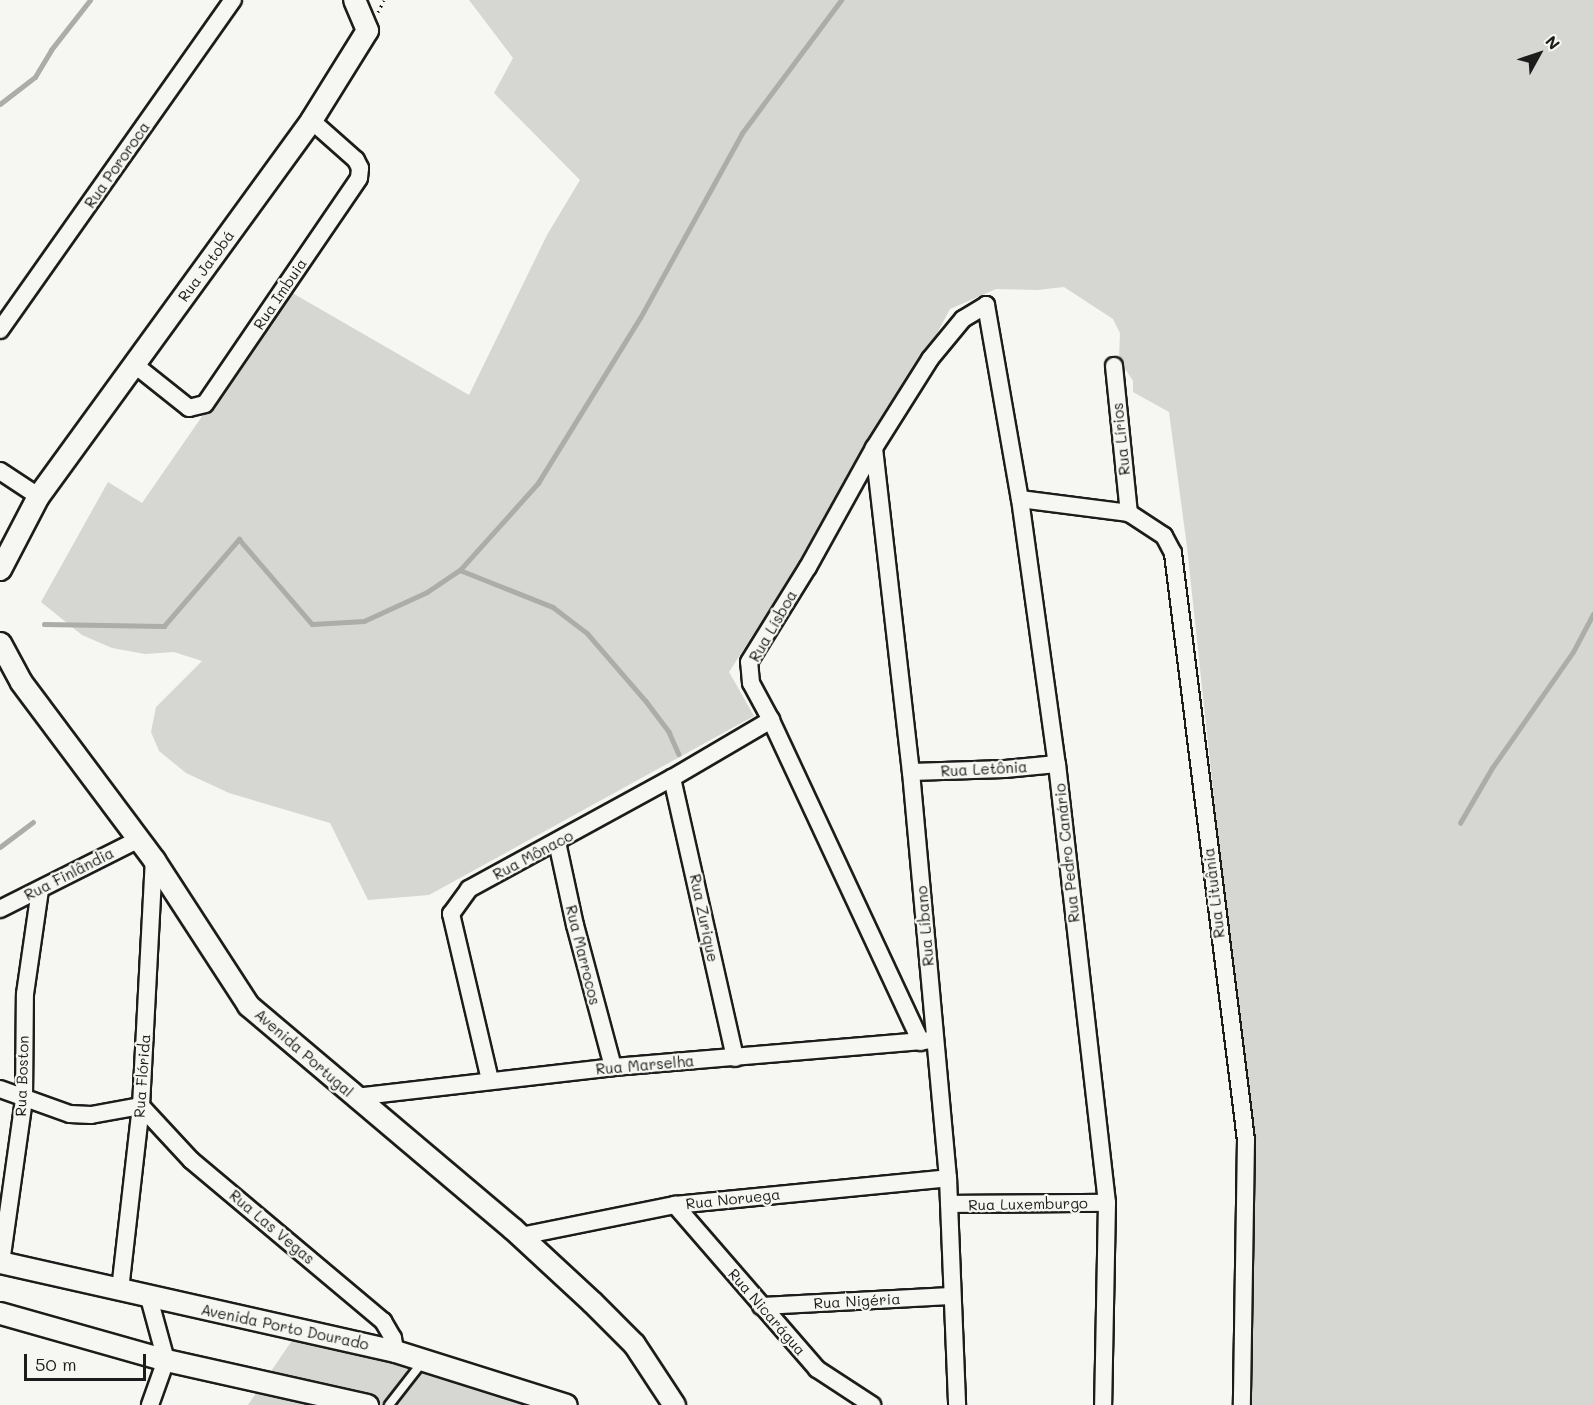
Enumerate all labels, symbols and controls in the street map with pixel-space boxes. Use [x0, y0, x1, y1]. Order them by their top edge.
north arrow [1509, 24, 1569, 84]
text: N [1541, 31, 1565, 54]
street label: Rua Pororoca [81, 118, 153, 212]
street label: Rua Jatobá [174, 227, 238, 305]
street label: Rua Imbuia [250, 255, 310, 333]
street label: Rua Lírios [1108, 402, 1134, 476]
street label: Rua Lísboa [745, 587, 801, 665]
street label: Rua Letônia [940, 758, 1028, 780]
street label: Rua Pedro Canário [1051, 783, 1083, 923]
street label: Rua Mônaco [490, 826, 576, 884]
street label: Rua Finlândia [21, 844, 117, 904]
street label: Rua Lituânia [1200, 847, 1228, 939]
street label: Rua Zurique [686, 872, 722, 964]
street label: Rua Líbano [913, 885, 937, 967]
street label: Rua Marrocos [562, 903, 604, 1007]
street label: Avenida Portugal [251, 1005, 357, 1101]
street label: Rua Flórida [130, 1033, 154, 1119]
street label: Rua Boston [12, 1035, 32, 1117]
street label: Rua Marselha [595, 1052, 695, 1078]
street label: Rua Noruega [685, 1185, 781, 1213]
street label: Rua Las Vegas [226, 1186, 318, 1268]
street label: Rua Luxemburgo [968, 1194, 1088, 1214]
street label: Rua Nicarágua [724, 1265, 810, 1359]
street label: Rua Nigéria [813, 1290, 901, 1312]
street label: Avenida Porto Dourado [199, 1300, 371, 1354]
scale bar [27, 1342, 148, 1380]
text: 50 m [35, 1352, 77, 1376]

